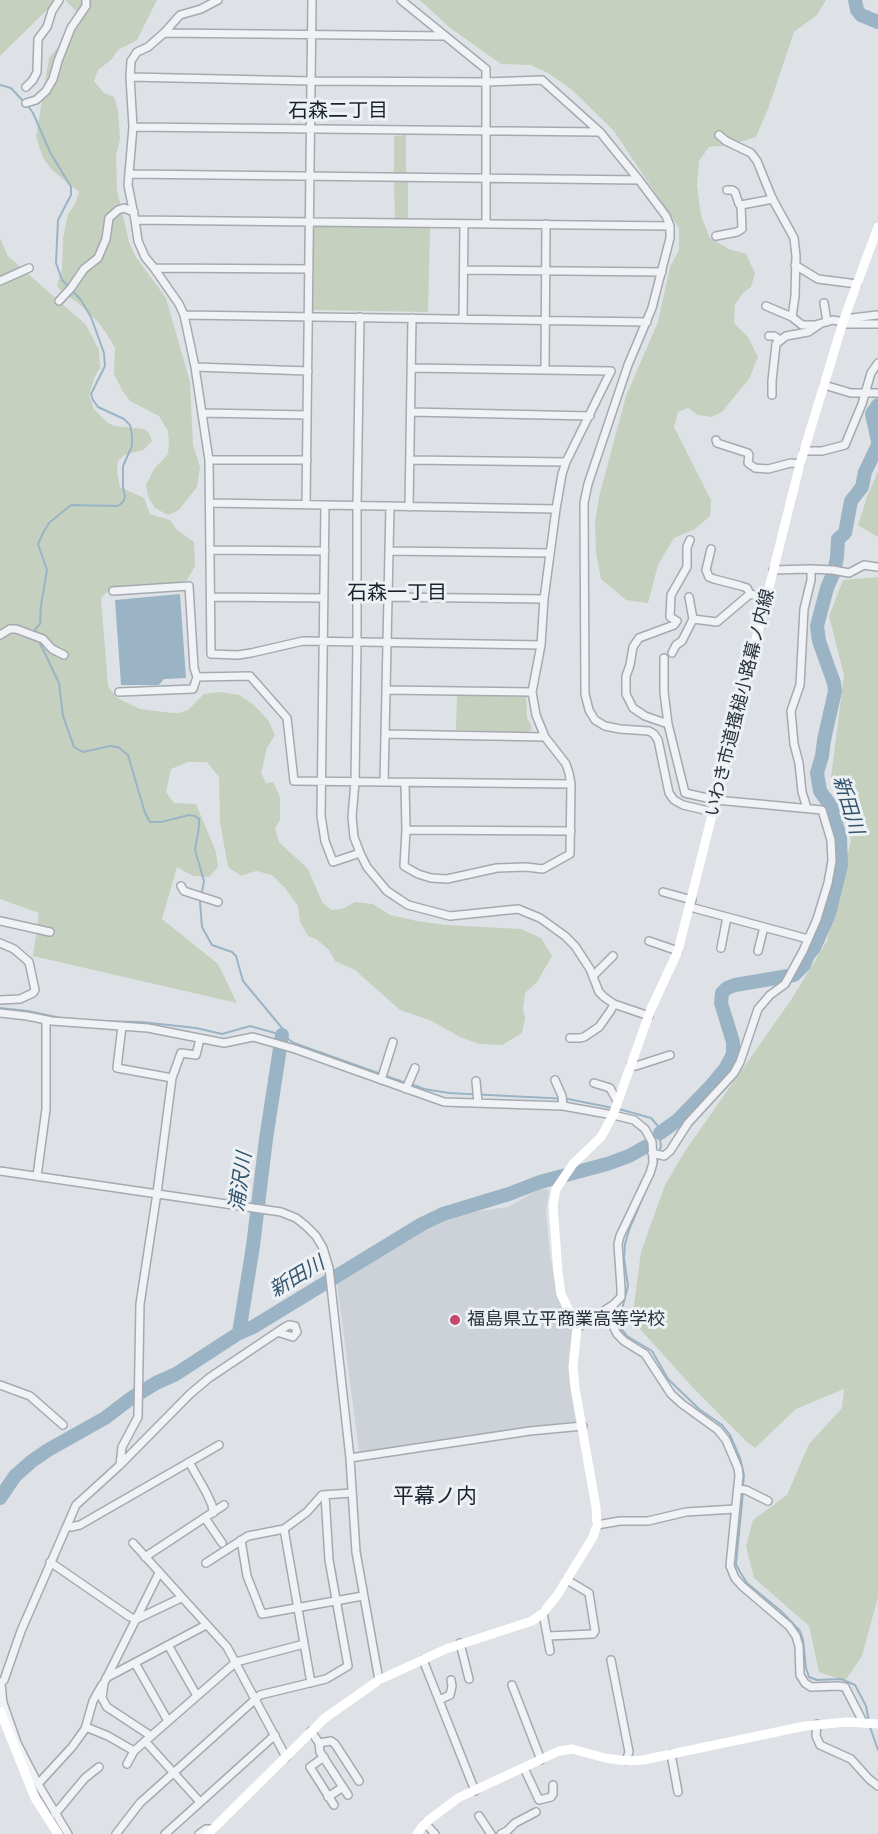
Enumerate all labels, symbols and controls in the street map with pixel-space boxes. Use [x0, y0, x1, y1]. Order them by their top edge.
district label: 石森二丁目 [288, 99, 388, 123]
district label: 石森一丁目 [347, 581, 447, 605]
street label: いわき市道搔槌小路幕ノ内線 [701, 587, 779, 819]
water label: 新田川 [828, 773, 868, 837]
water label: 浦沢川 [225, 1151, 257, 1213]
water label: 新田川 [265, 1251, 329, 1303]
place label: 福島県立平商業高等学校 [467, 1309, 665, 1331]
marker: 福島県立平商業高等学校 [448, 1313, 462, 1327]
district label: 平幕ノ内 [393, 1484, 477, 1510]

